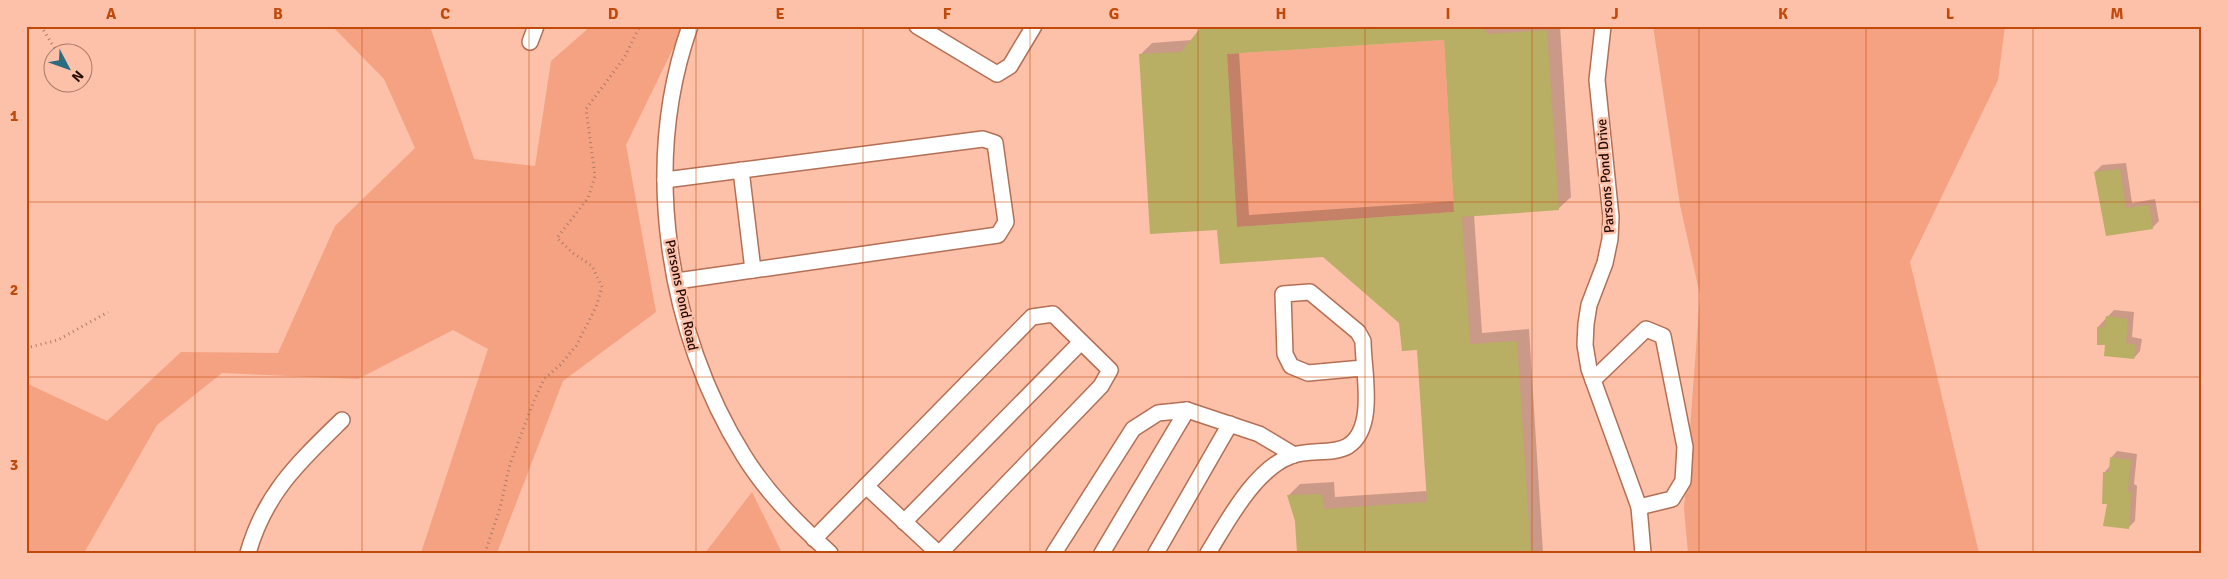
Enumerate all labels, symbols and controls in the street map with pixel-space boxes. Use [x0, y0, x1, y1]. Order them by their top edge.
text: A [106, 4, 117, 24]
text: B [273, 4, 283, 24]
text: C [440, 4, 450, 24]
text: D [608, 4, 619, 24]
text: E [775, 4, 785, 24]
text: F [943, 4, 952, 24]
text: G [1109, 4, 1119, 24]
text: H [1276, 4, 1286, 24]
text: I [1445, 4, 1451, 24]
text: J [1611, 4, 1619, 24]
text: K [1778, 4, 1788, 24]
text: L [1946, 4, 1955, 24]
text: M [2110, 4, 2124, 24]
north arrow [42, 42, 92, 92]
text: N [68, 67, 87, 85]
text: 1 [10, 106, 19, 126]
street label: Parsons Pond Drive [1593, 118, 1618, 234]
street label: Parsons Pond Road [661, 238, 702, 352]
text: 2 [10, 280, 18, 300]
text: 3 [10, 455, 18, 475]

